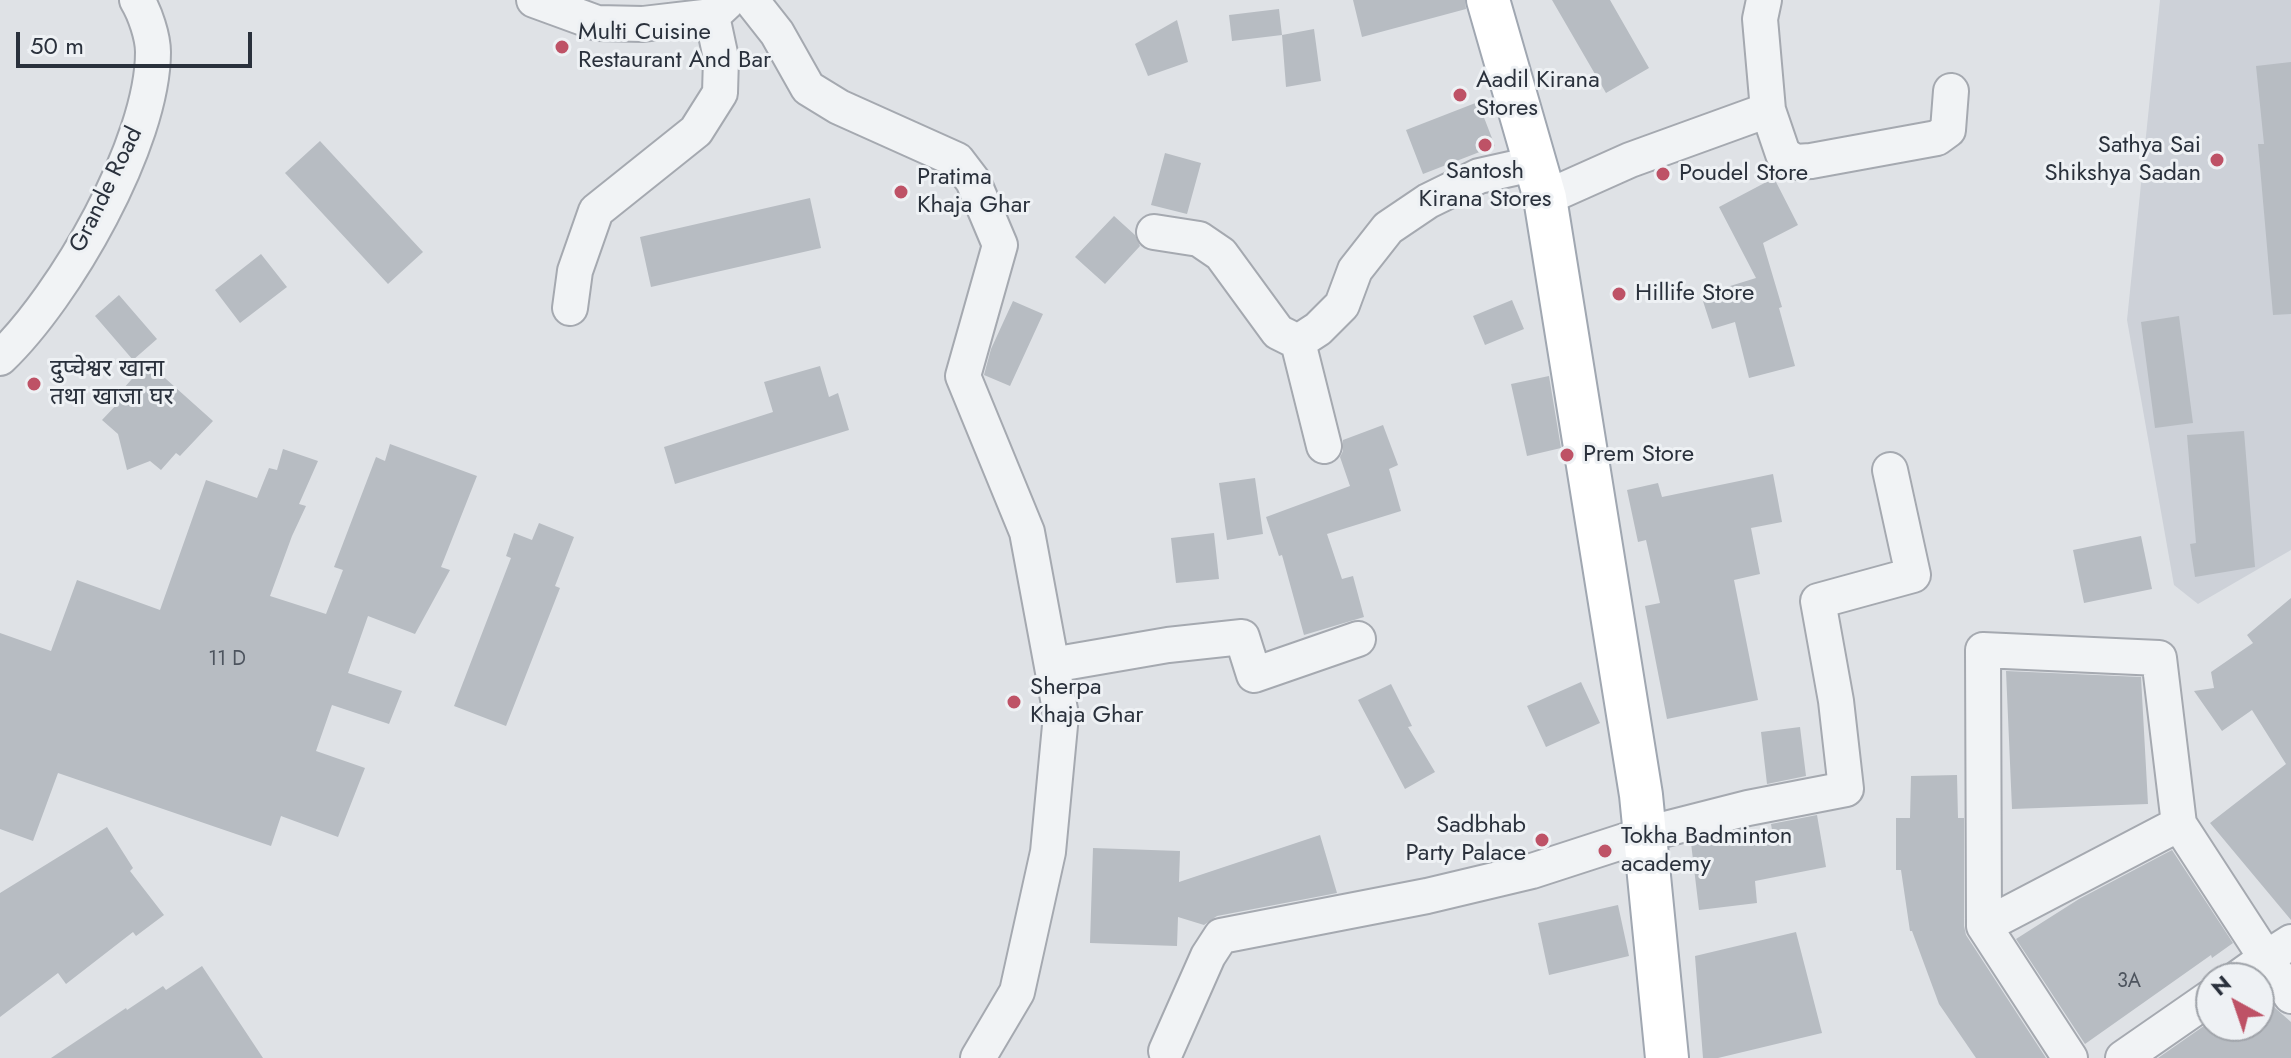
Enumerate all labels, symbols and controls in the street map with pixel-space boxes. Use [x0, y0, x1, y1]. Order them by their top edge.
scale bar [20, 16, 256, 66]
place label: Multi Cuisine Restaurant And Bar [578, 19, 771, 75]
text: 50 m [30, 28, 84, 63]
marker: Multi Cuisine Restaurant And Bar [553, 38, 571, 56]
place label: Aadil Kirana Stores [1476, 67, 1600, 123]
marker: Aadil Kirana Stores [1451, 86, 1469, 104]
street label: Grande Road [64, 123, 150, 257]
place label: Sathya Sai Shikshya Sadan [2044, 132, 2201, 188]
marker: Santosh Kirana Stores [1476, 136, 1494, 154]
marker: Sathya Sai Shikshya Sadan [2208, 151, 2226, 169]
place label: Santosh Kirana Stores [1419, 158, 1551, 214]
place label: Poudel Store [1679, 160, 1808, 188]
place label: Pratima Khaja Ghar [917, 164, 1030, 220]
marker: Poudel Store [1654, 165, 1672, 183]
marker: Pratima Khaja Ghar [892, 183, 910, 201]
place label: Hillife Store [1635, 280, 1754, 308]
marker: Hillife Store [1610, 285, 1628, 303]
place label: दुप्चेश्वर खाना तथा खाजा घर [50, 356, 174, 412]
marker: दुप्चेश्वर खाना तथा खाजा घर [25, 375, 43, 393]
place label: Prem Store [1583, 441, 1694, 469]
marker: Prem Store [1558, 446, 1576, 464]
house number: 11 D [208, 648, 246, 672]
place label: Sherpa Khaja Ghar [1030, 674, 1143, 730]
marker: Sherpa Khaja Ghar [1005, 693, 1023, 711]
place label: Sadbhab Party Palace [1405, 812, 1526, 868]
place label: Tokha Badminton academy [1621, 823, 1792, 879]
marker: Sadbhab Party Palace [1533, 831, 1551, 849]
marker: Tokha Badminton academy [1596, 842, 1614, 860]
north arrow [2195, 962, 2275, 1042]
text: N [2204, 967, 2238, 1003]
house number: 3A [2117, 970, 2141, 994]

